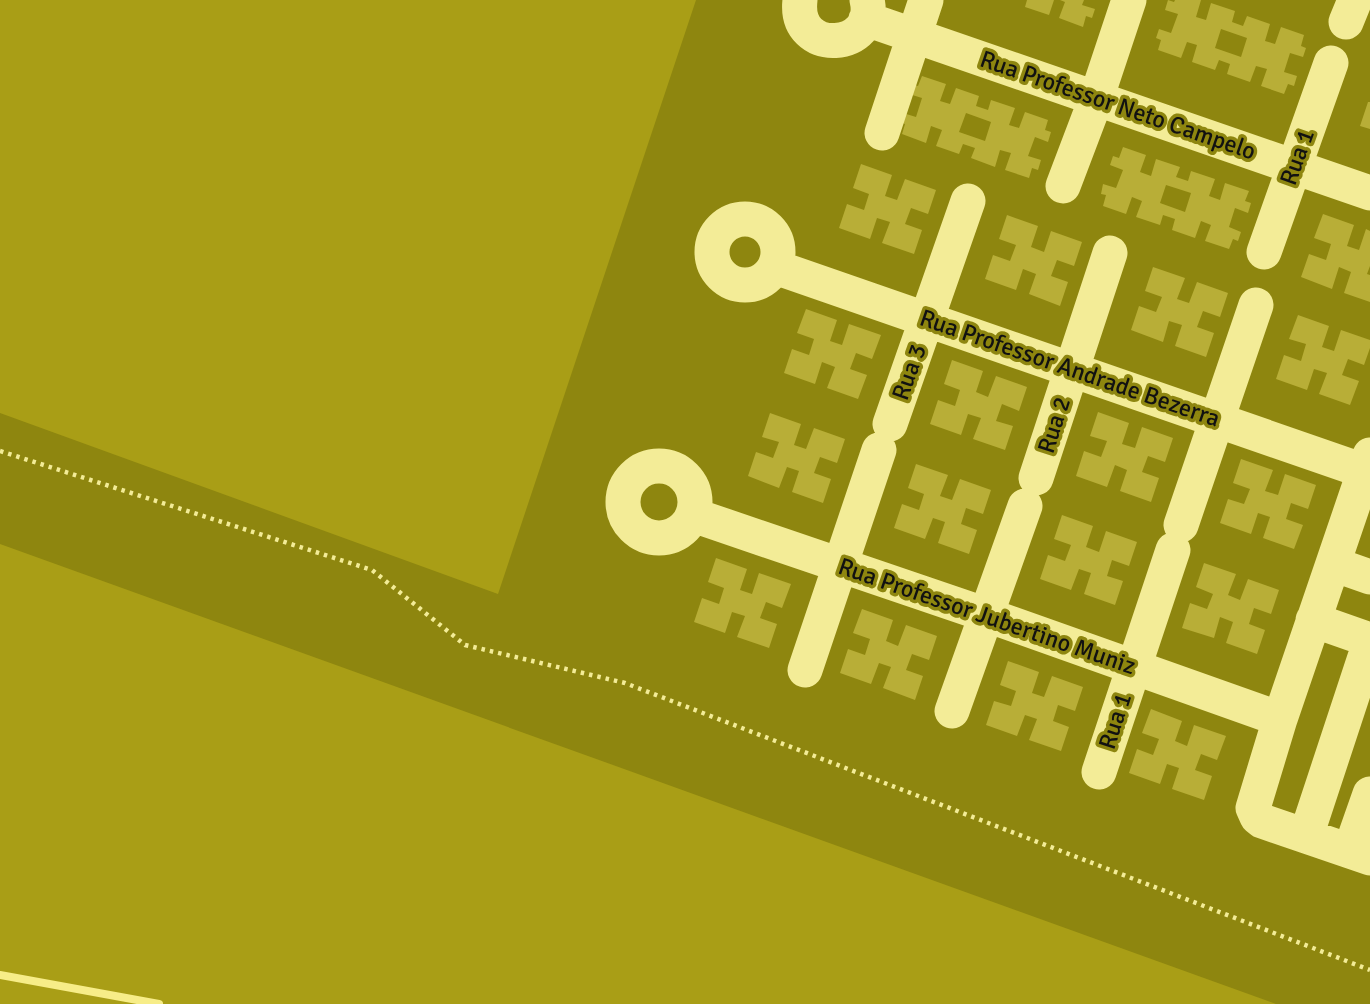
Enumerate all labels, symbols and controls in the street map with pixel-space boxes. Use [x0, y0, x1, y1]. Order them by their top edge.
street label: Rua Professor Neto Campelo [976, 44, 1260, 166]
street label: Rua 1 [1273, 125, 1321, 189]
street label: Rua Professor Andrade Bezerra [916, 302, 1224, 434]
street label: Rua 3 [885, 340, 933, 404]
street label: Rua 2 [1031, 393, 1077, 457]
street label: Rua Professor Jubertino Muniz [834, 551, 1140, 681]
street label: Rua 1 [1092, 689, 1138, 753]

